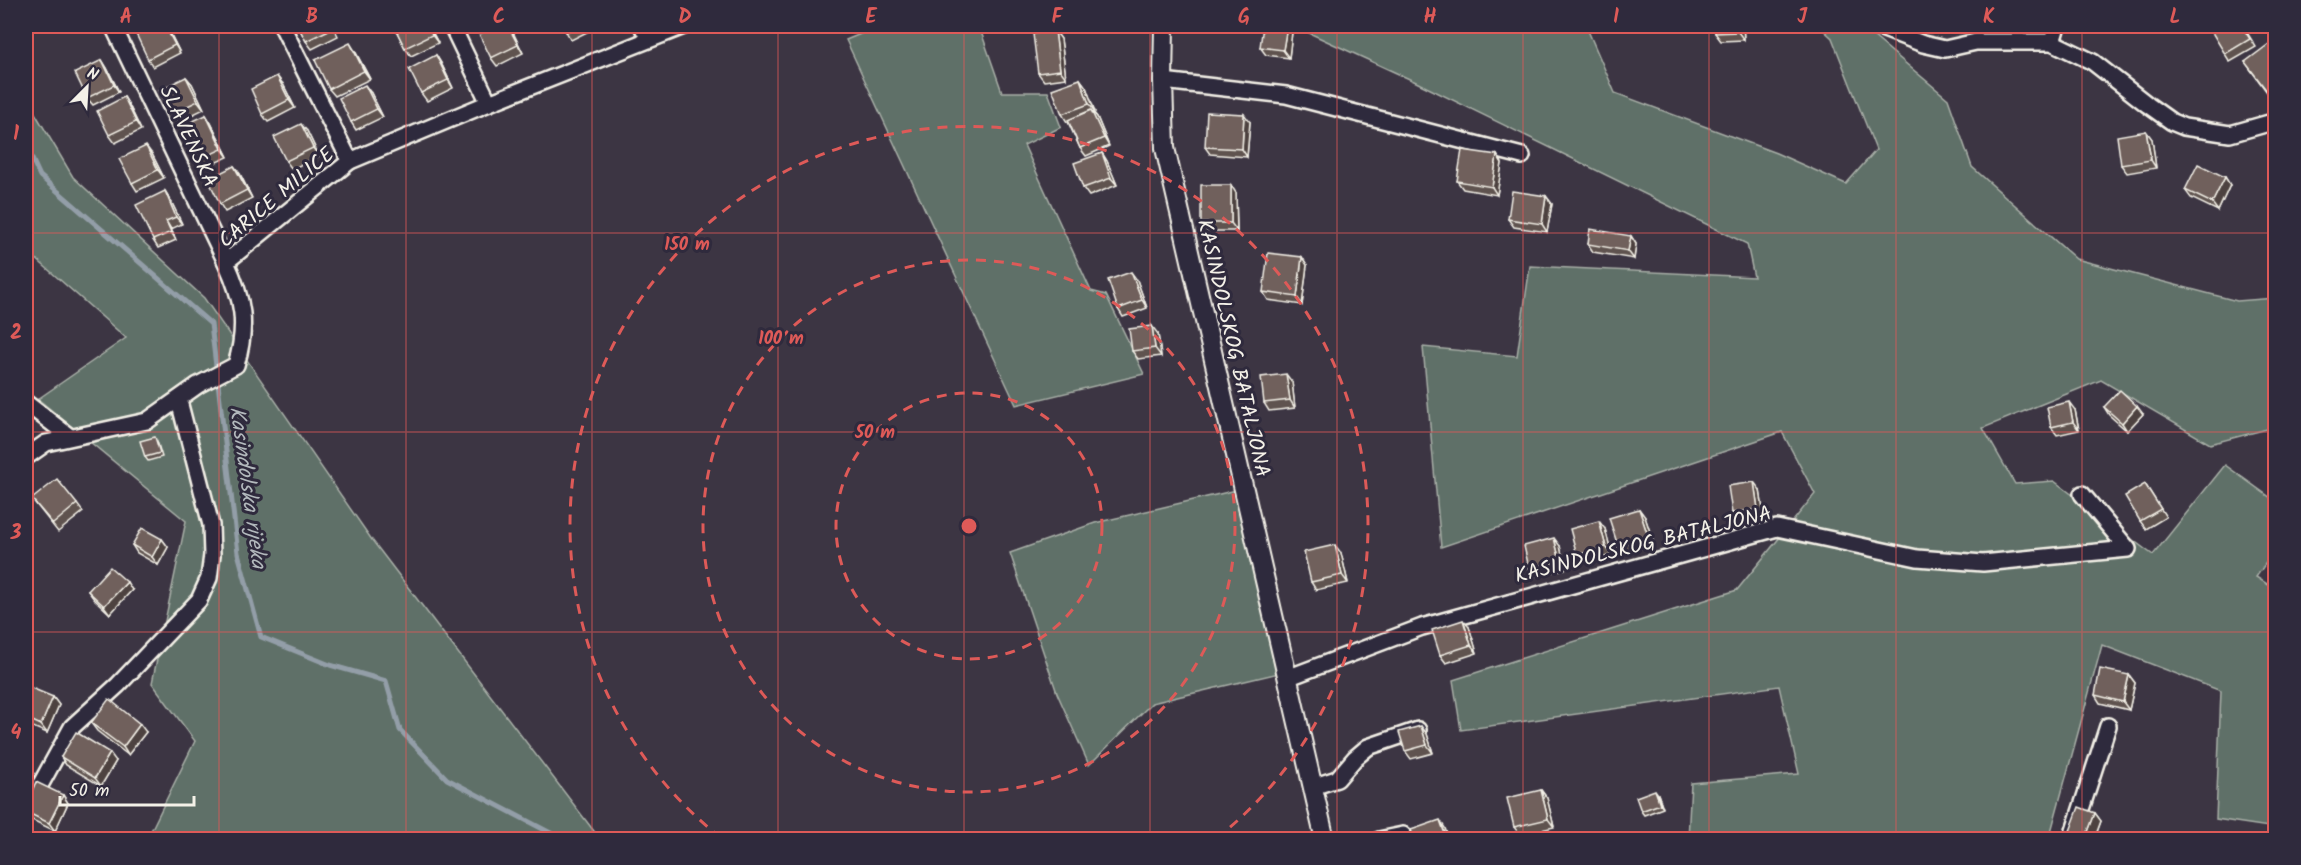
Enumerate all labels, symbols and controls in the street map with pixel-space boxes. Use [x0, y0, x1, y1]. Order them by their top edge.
text: A [120, 2, 132, 34]
text: B [306, 2, 318, 34]
text: C [493, 2, 505, 34]
text: D [678, 2, 692, 34]
text: E [865, 2, 877, 34]
text: F [1052, 2, 1064, 34]
text: G [1238, 2, 1250, 34]
text: H [1423, 2, 1437, 34]
text: I [1613, 2, 1619, 34]
text: J [1797, 2, 1808, 34]
text: K [1983, 2, 1995, 34]
text: L [2170, 2, 2180, 34]
north arrow [57, 57, 117, 117]
text: N [83, 61, 102, 88]
street label: SLAVENSKA [150, 80, 226, 193]
text: 1 [13, 119, 19, 151]
street label: CARICE MILICE [211, 139, 343, 257]
street label: KASINDOLSKOG BATALJONA [1187, 216, 1278, 481]
text: 150 m [664, 231, 710, 260]
text: 2 [10, 318, 22, 350]
text: 100 m [758, 325, 804, 354]
water label: Kasindolska rijeka [218, 404, 275, 572]
text: 50 m [854, 419, 895, 448]
street label: KASINDOLSKOG BATALJONA [1511, 498, 1775, 593]
centre of rings [959, 516, 979, 536]
text: 3 [10, 518, 22, 550]
text: 4 [11, 718, 22, 750]
scale bar [60, 769, 194, 807]
text: 50 m [69, 777, 109, 806]

